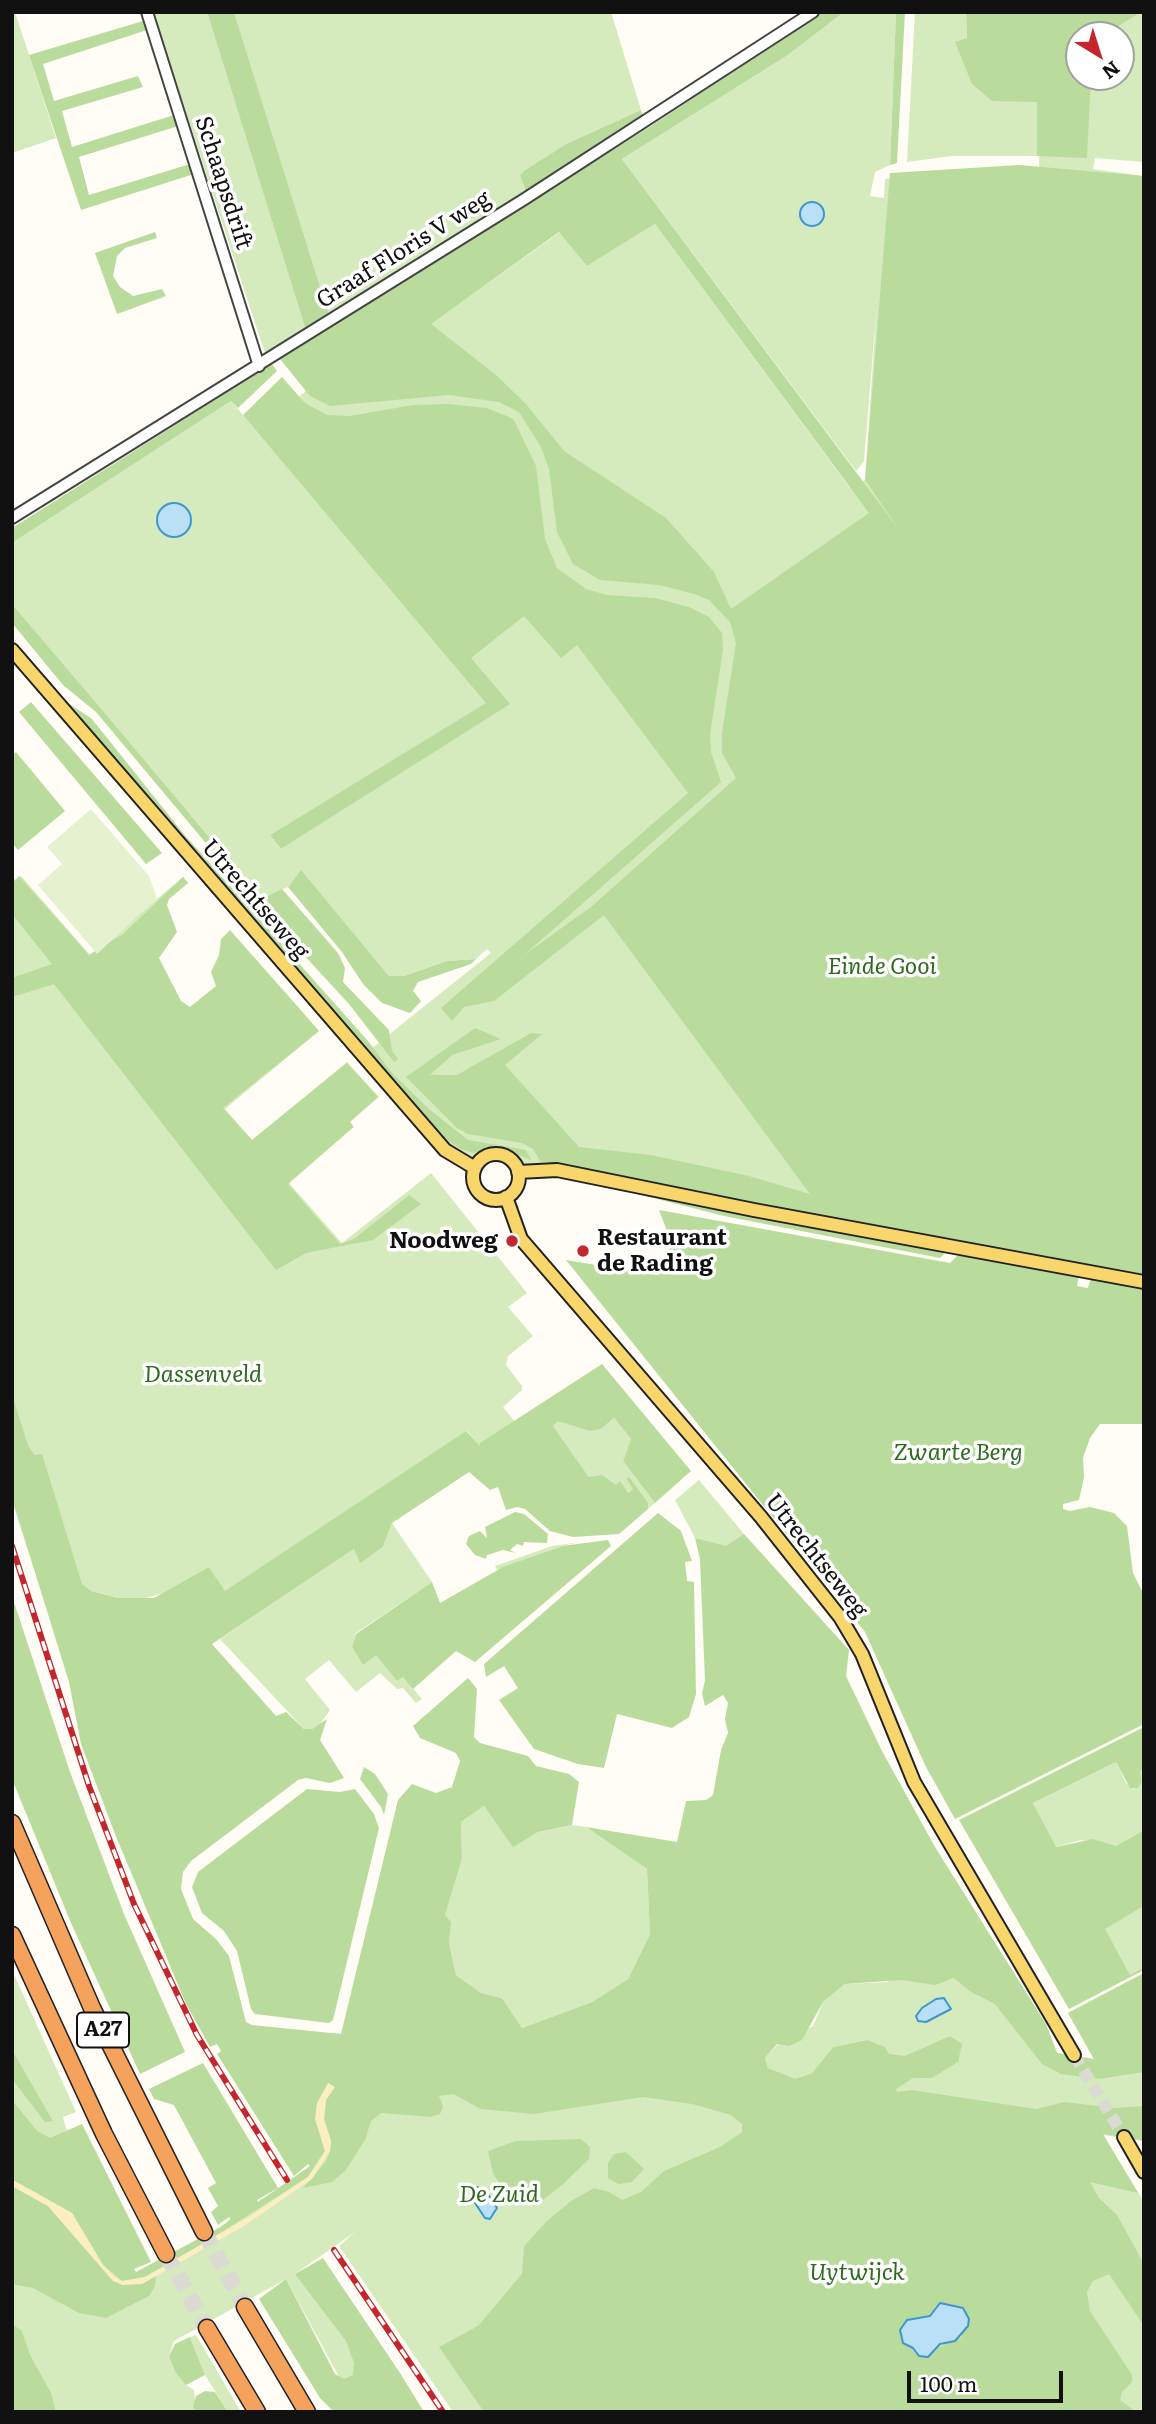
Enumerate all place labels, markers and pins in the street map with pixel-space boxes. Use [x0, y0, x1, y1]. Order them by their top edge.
place label: Restaurant de Rading [597, 1224, 727, 1278]
place label: Noodweg [389, 1227, 498, 1255]
marker: Noodweg [504, 1233, 520, 1249]
marker: Restaurant de Rading [575, 1243, 591, 1259]

